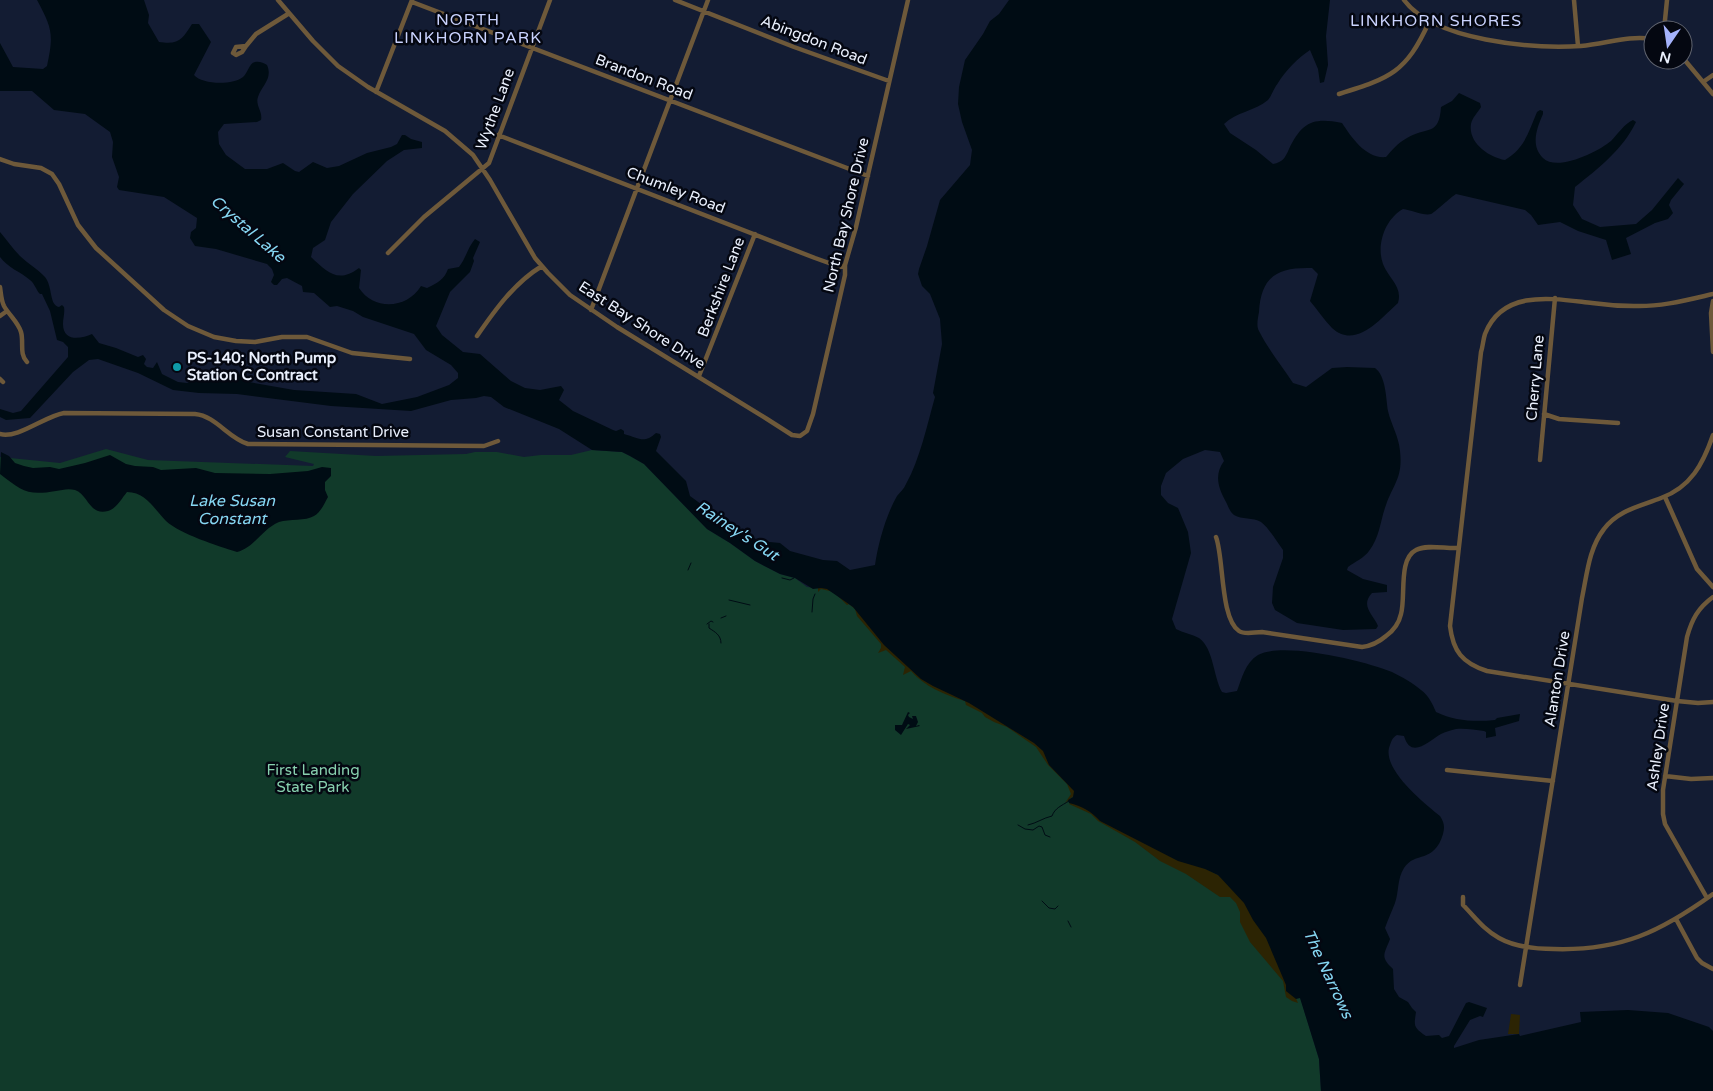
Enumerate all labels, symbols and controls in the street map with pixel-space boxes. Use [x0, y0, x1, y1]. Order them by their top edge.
district label: NORTH LINKHORN PARK [394, 10, 542, 48]
street label: Abingdon Road [758, 11, 870, 69]
district label: LINKHORN SHORES [1350, 11, 1522, 31]
north arrow [1643, 20, 1693, 70]
text: N [1658, 48, 1673, 67]
street label: Brandon Road [593, 50, 695, 104]
street label: Wythe Lane [472, 66, 518, 152]
street label: North Bay Shore Drive [819, 136, 873, 294]
street label: Chumley Road [624, 163, 728, 217]
water label: Crystal Lake [207, 191, 290, 267]
street label: Berkshire Lane [694, 235, 748, 339]
street label: East Bay Shore Drive [575, 277, 709, 373]
street label: Cherry Lane [1522, 334, 1548, 422]
place label: PS-140; North Pump Station C Contract [187, 349, 337, 384]
marker: PS-140; North Pump Station C Contract [171, 361, 183, 373]
street label: Susan Constant Drive [257, 423, 409, 441]
water label: Lake Susan Constant [189, 491, 276, 529]
water label: Rainey's Gut [692, 497, 784, 566]
street label: Alanton Drive [1541, 630, 1573, 728]
street label: Ashley Drive [1643, 702, 1673, 792]
park label: First Landing State Park [266, 761, 360, 796]
water label: The Narrows [1299, 926, 1358, 1023]

